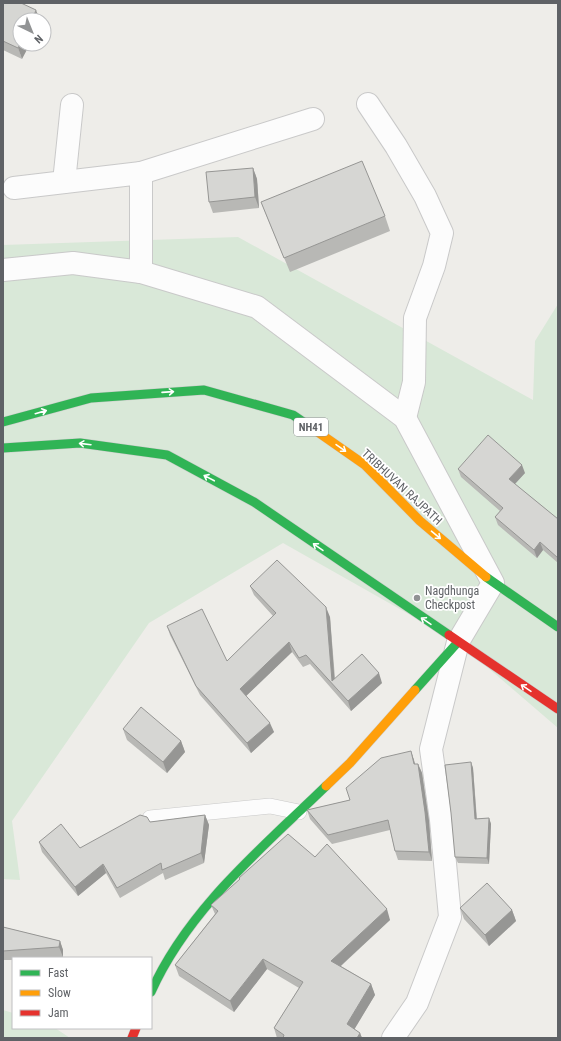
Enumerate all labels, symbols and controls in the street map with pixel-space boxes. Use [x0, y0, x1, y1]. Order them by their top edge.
north arrow [12, 12, 52, 52]
text: N [31, 32, 45, 46]
one-way arrow [161, 389, 174, 396]
one-way arrow [34, 408, 47, 415]
road number: NH41 [294, 418, 328, 436]
one-way arrow [79, 440, 92, 448]
one-way arrow [335, 444, 346, 452]
street label: TRIBHUVAN RAJPATH [359, 446, 445, 528]
one-way arrow [203, 473, 215, 481]
one-way arrow [431, 531, 442, 540]
one-way arrow [313, 543, 324, 551]
place label: Nagdhunga Checkpost [425, 584, 479, 612]
marker: Nagdhunga Checkpost [412, 593, 422, 603]
one-way arrow [420, 616, 431, 625]
one-way arrow [520, 684, 531, 692]
legend [12, 957, 152, 1029]
text: Fast [48, 966, 69, 980]
text: Slow [48, 986, 71, 1000]
text: Jam [48, 1006, 69, 1020]

